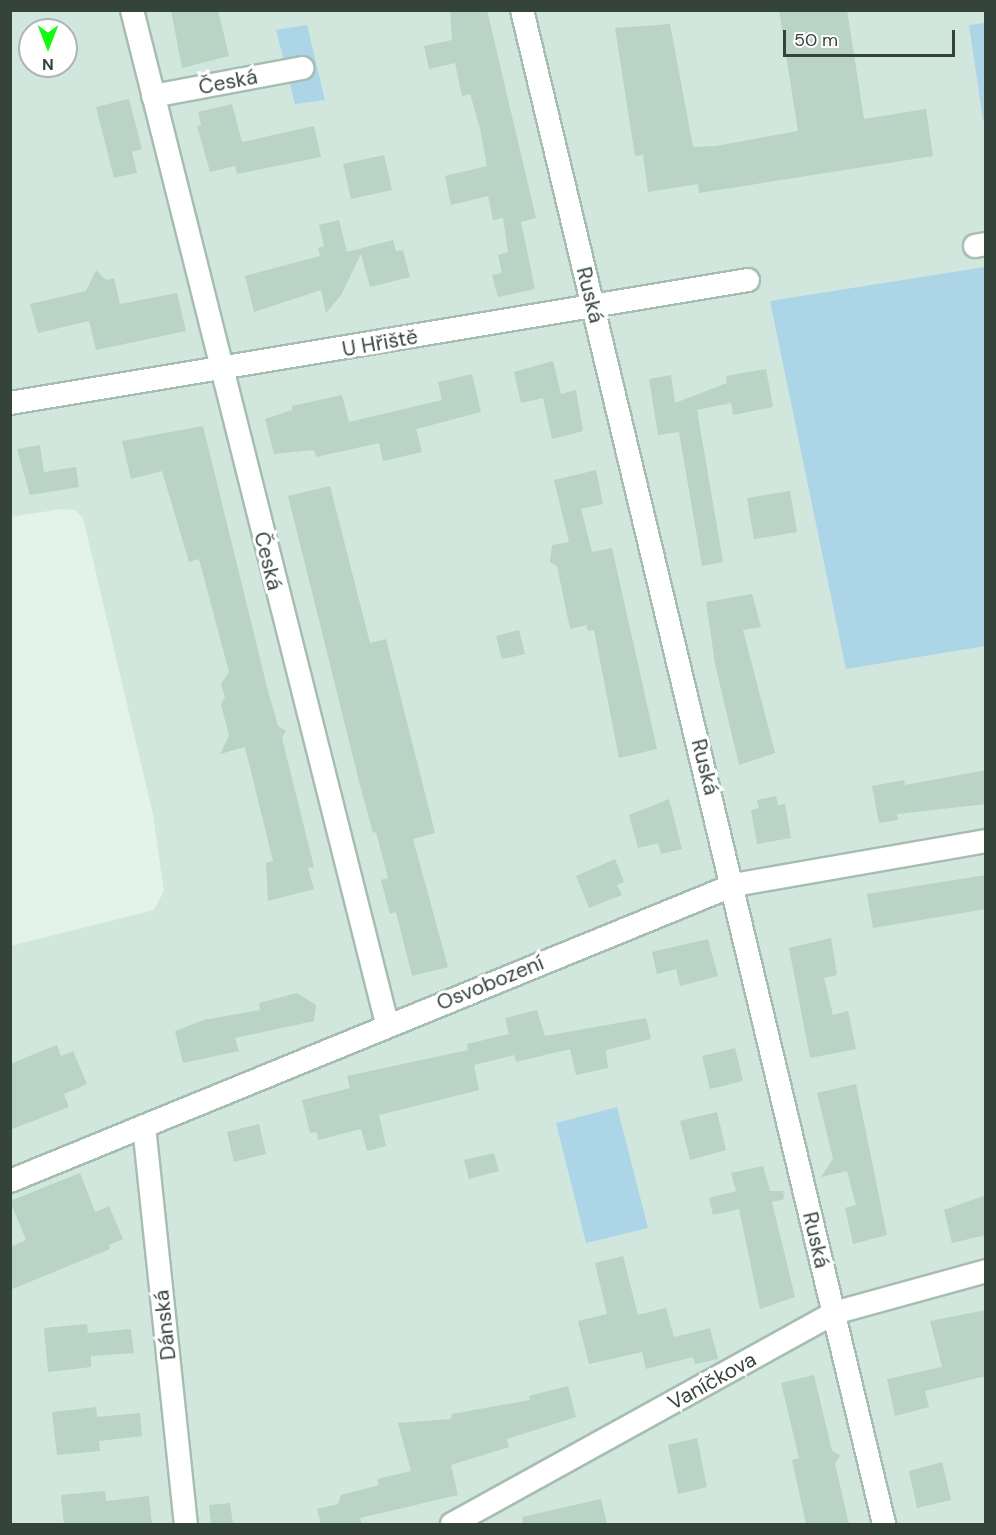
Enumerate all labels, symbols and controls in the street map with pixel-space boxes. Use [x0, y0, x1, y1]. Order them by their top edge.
north arrow [18, 18, 78, 78]
scale bar [786, 18, 958, 56]
text: 50 m [794, 28, 838, 52]
text: N [42, 54, 54, 75]
street label: Česká [196, 64, 260, 100]
street label: Ruská [571, 264, 609, 326]
street label: U Hřiště [340, 324, 420, 362]
street label: Česká [249, 529, 287, 593]
street label: Ruská [686, 736, 724, 798]
street label: Osvobození [433, 950, 547, 1016]
street label: Ruská [797, 1209, 835, 1271]
street label: Dánská [149, 1289, 181, 1361]
street label: Vaníčkova [664, 1347, 760, 1415]

